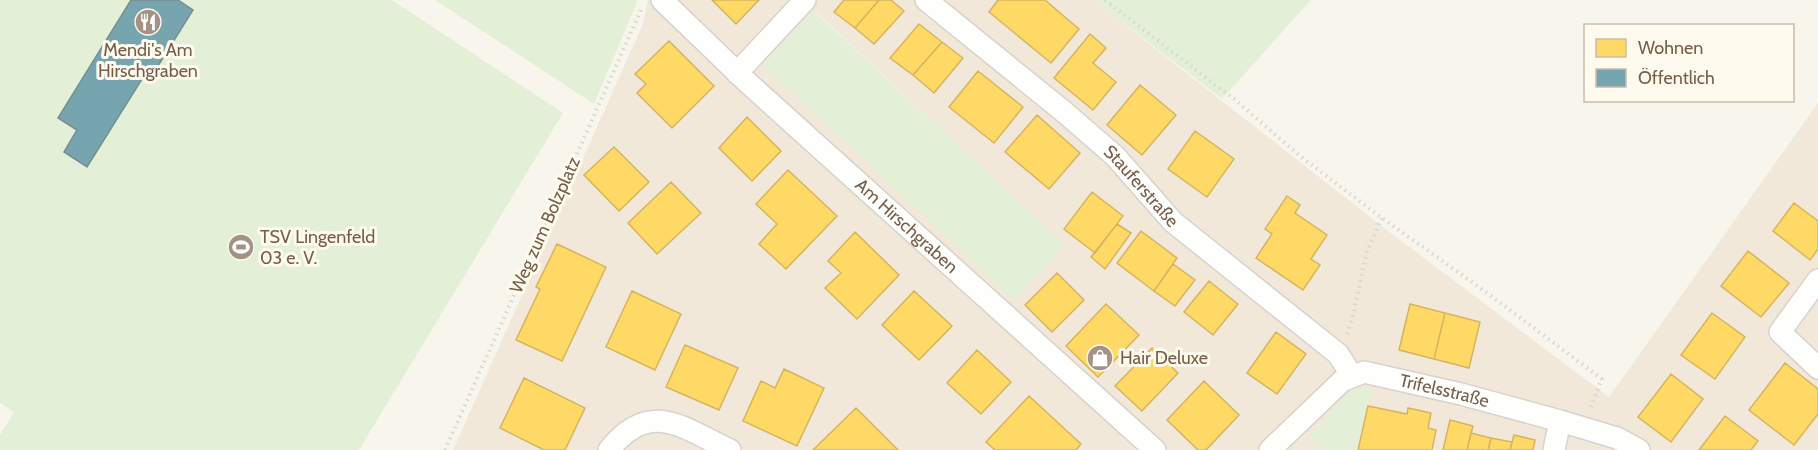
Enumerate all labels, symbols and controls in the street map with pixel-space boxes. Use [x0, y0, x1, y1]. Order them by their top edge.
restaurant icon: Mendi's Am Hirschgraben [133, 7, 163, 37]
legend [1584, 24, 1794, 102]
text: Wohnen [1638, 37, 1703, 59]
place label: Mendi's Am Hirschgraben [98, 39, 198, 82]
text: Öffentlich [1638, 67, 1715, 89]
street label: Stauferstraße [1099, 140, 1183, 232]
street label: Weg zum Bolzplatz [505, 153, 585, 297]
street label: Am Hirschgraben [851, 174, 963, 278]
place label: TSV Lingenfeld 03 e. V. [260, 226, 375, 269]
sports icon: TSV Lingenfeld 03 e. V. [226, 232, 256, 262]
shop icon: Hair Deluxe [1085, 343, 1115, 373]
place label: Hair Deluxe [1120, 347, 1208, 369]
street label: Trifelsstraße [1397, 369, 1492, 412]

